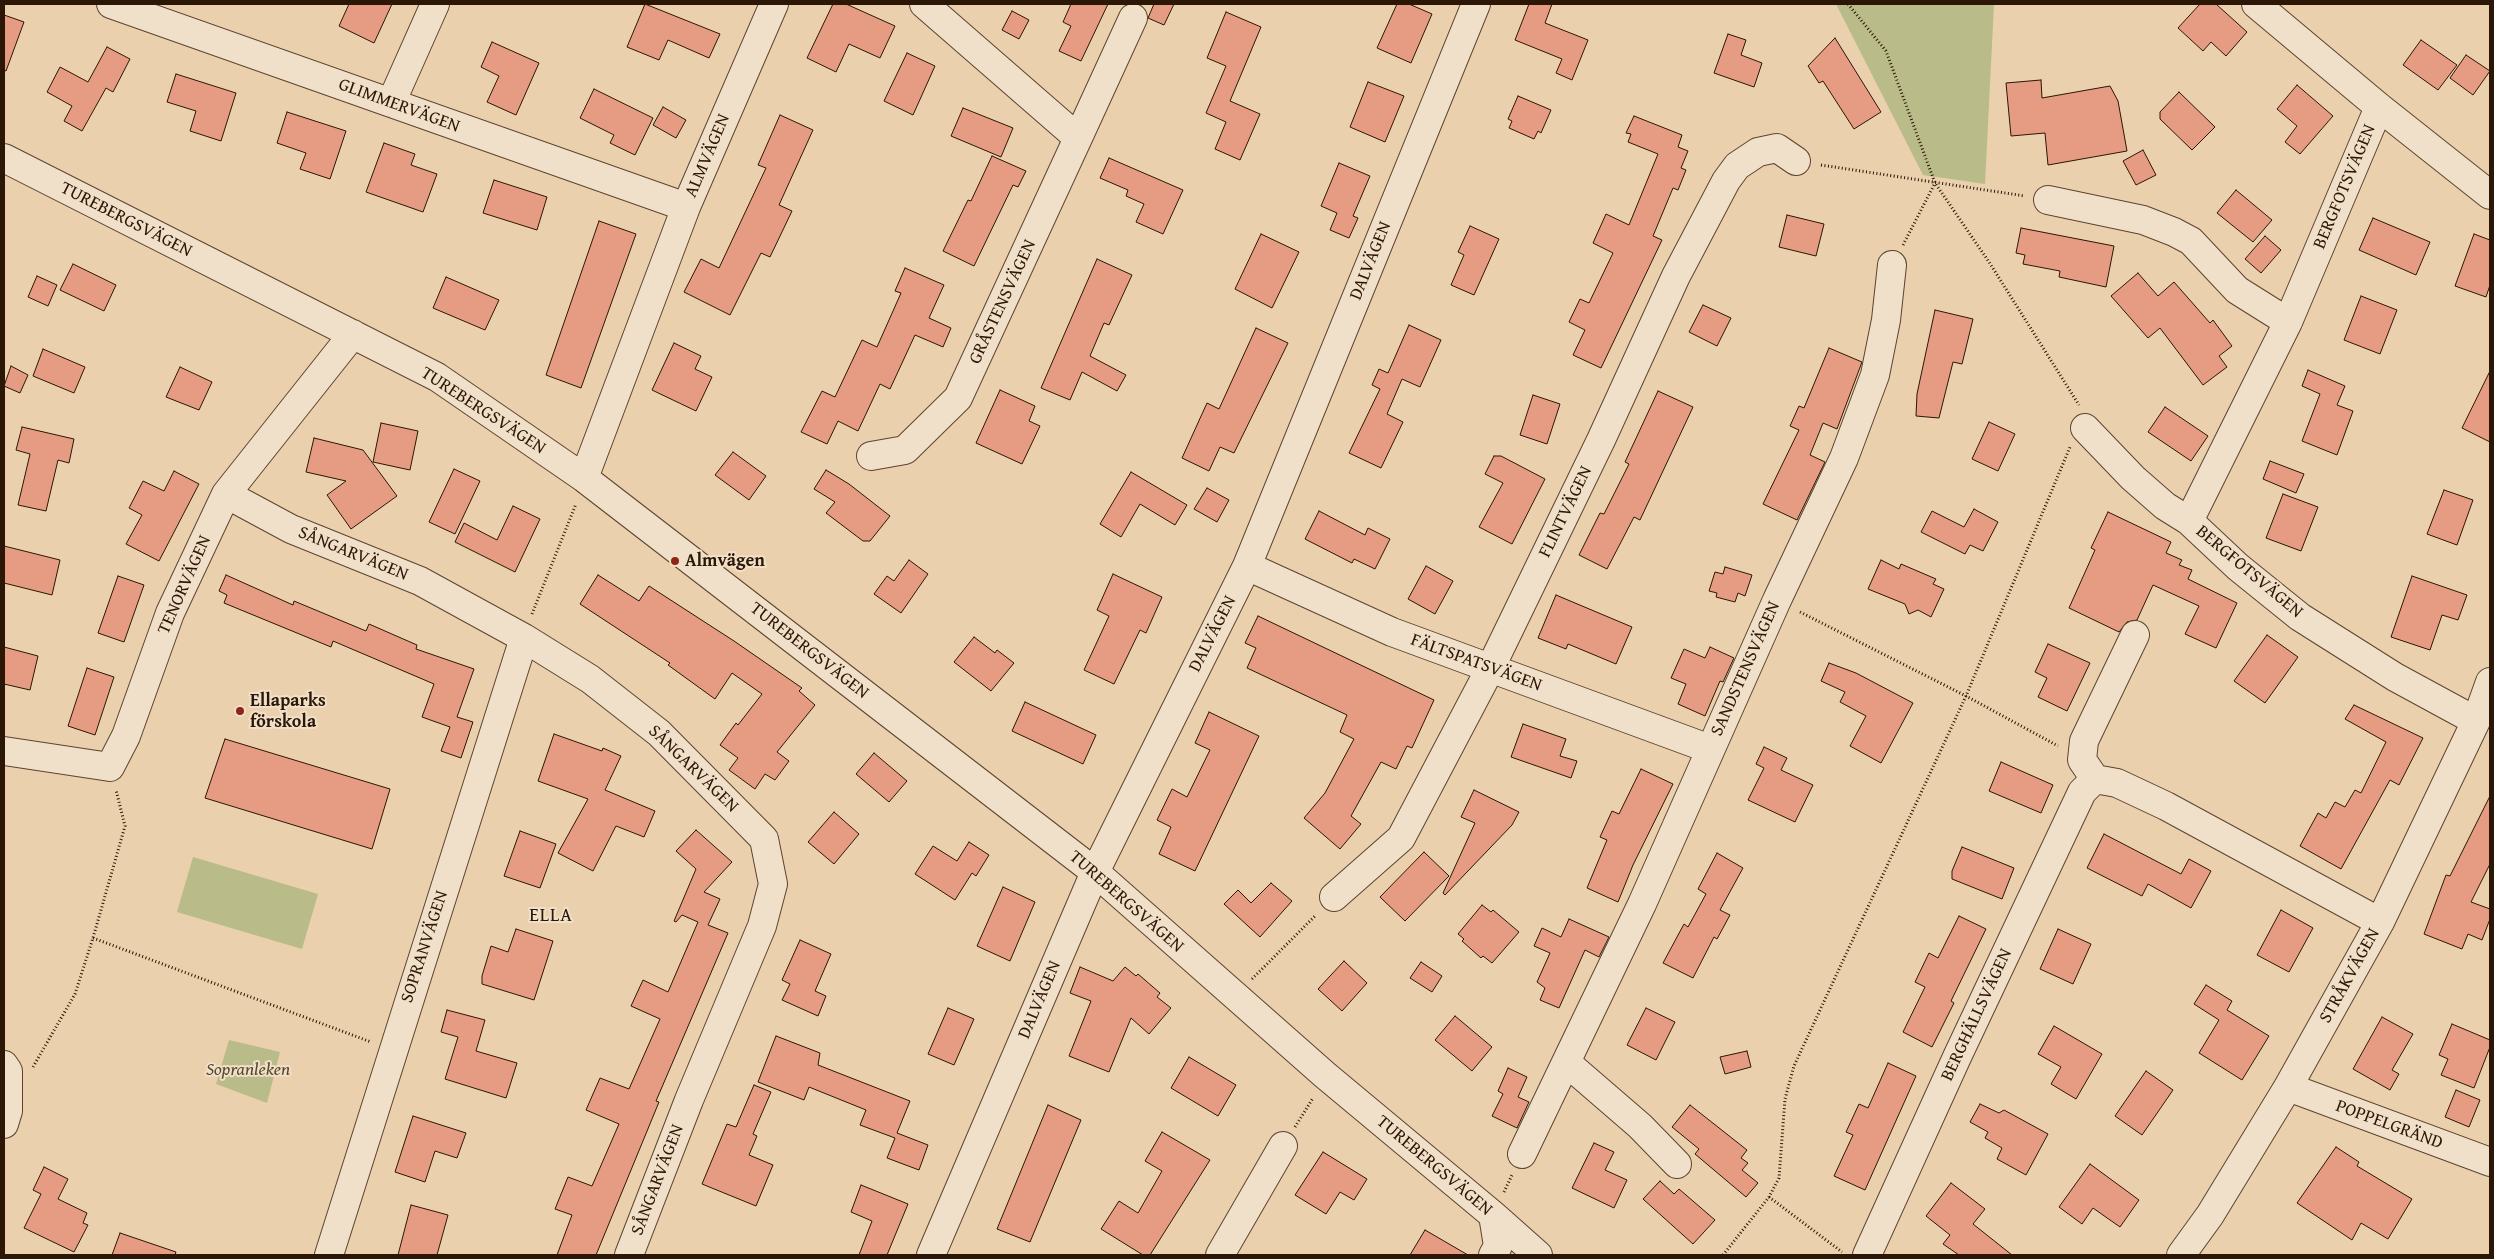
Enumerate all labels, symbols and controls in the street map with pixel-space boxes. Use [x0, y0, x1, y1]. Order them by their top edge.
street label: GLIMMERVÄGEN [335, 74, 463, 138]
street label: ALMVÄGEN [681, 111, 735, 201]
street label: BERGFOTSVÄGEN [2309, 122, 2381, 252]
street label: TUREBERGSVÄGEN [57, 178, 195, 262]
street label: DALVÄGEN [1345, 219, 1397, 303]
street label: GRÅSTENSVÄGEN [965, 236, 1041, 368]
street label: TUREBERGSVÄGEN [416, 363, 550, 459]
street label: FLINTVÄGEN [1535, 463, 1597, 561]
street label: BERGFOTSVÄGEN [2191, 521, 2307, 623]
street label: SÅNGARVÄGEN [295, 522, 411, 586]
street label: TENORVÄGEN [154, 532, 216, 638]
place label: Almvägen [685, 550, 765, 572]
marker: Almvägen [669, 555, 681, 567]
street label: DALVÄGEN [1185, 592, 1241, 676]
street label: TUREBERGSVÄGEN [745, 598, 873, 704]
street label: SANDSTENSVÄGEN [1707, 598, 1785, 740]
street label: FÄLTSPATSVÄGEN [1408, 629, 1544, 697]
place label: Ellaparks förskola [250, 690, 326, 732]
marker: Ellaparks förskola [234, 705, 246, 717]
street label: SÅNGARVÄGEN [643, 721, 743, 817]
street label: TUREBERGSVÄGEN [1064, 846, 1188, 958]
street label: SOPRANVÄGEN [397, 888, 453, 1006]
district label: ELLA [529, 905, 573, 927]
street label: STRÅKVÄGEN [2315, 925, 2385, 1027]
street label: BERGHÄLLSVÄGEN [1937, 945, 2017, 1085]
street label: DALVÄGEN [1014, 958, 1066, 1042]
park label: Sopranleken [206, 1059, 290, 1081]
street label: POPPELGRÄND [2332, 1096, 2446, 1154]
street label: TUREBERGSVÄGEN [1372, 1111, 1496, 1221]
street label: SÅNGARVÄGEN [627, 1122, 689, 1238]

